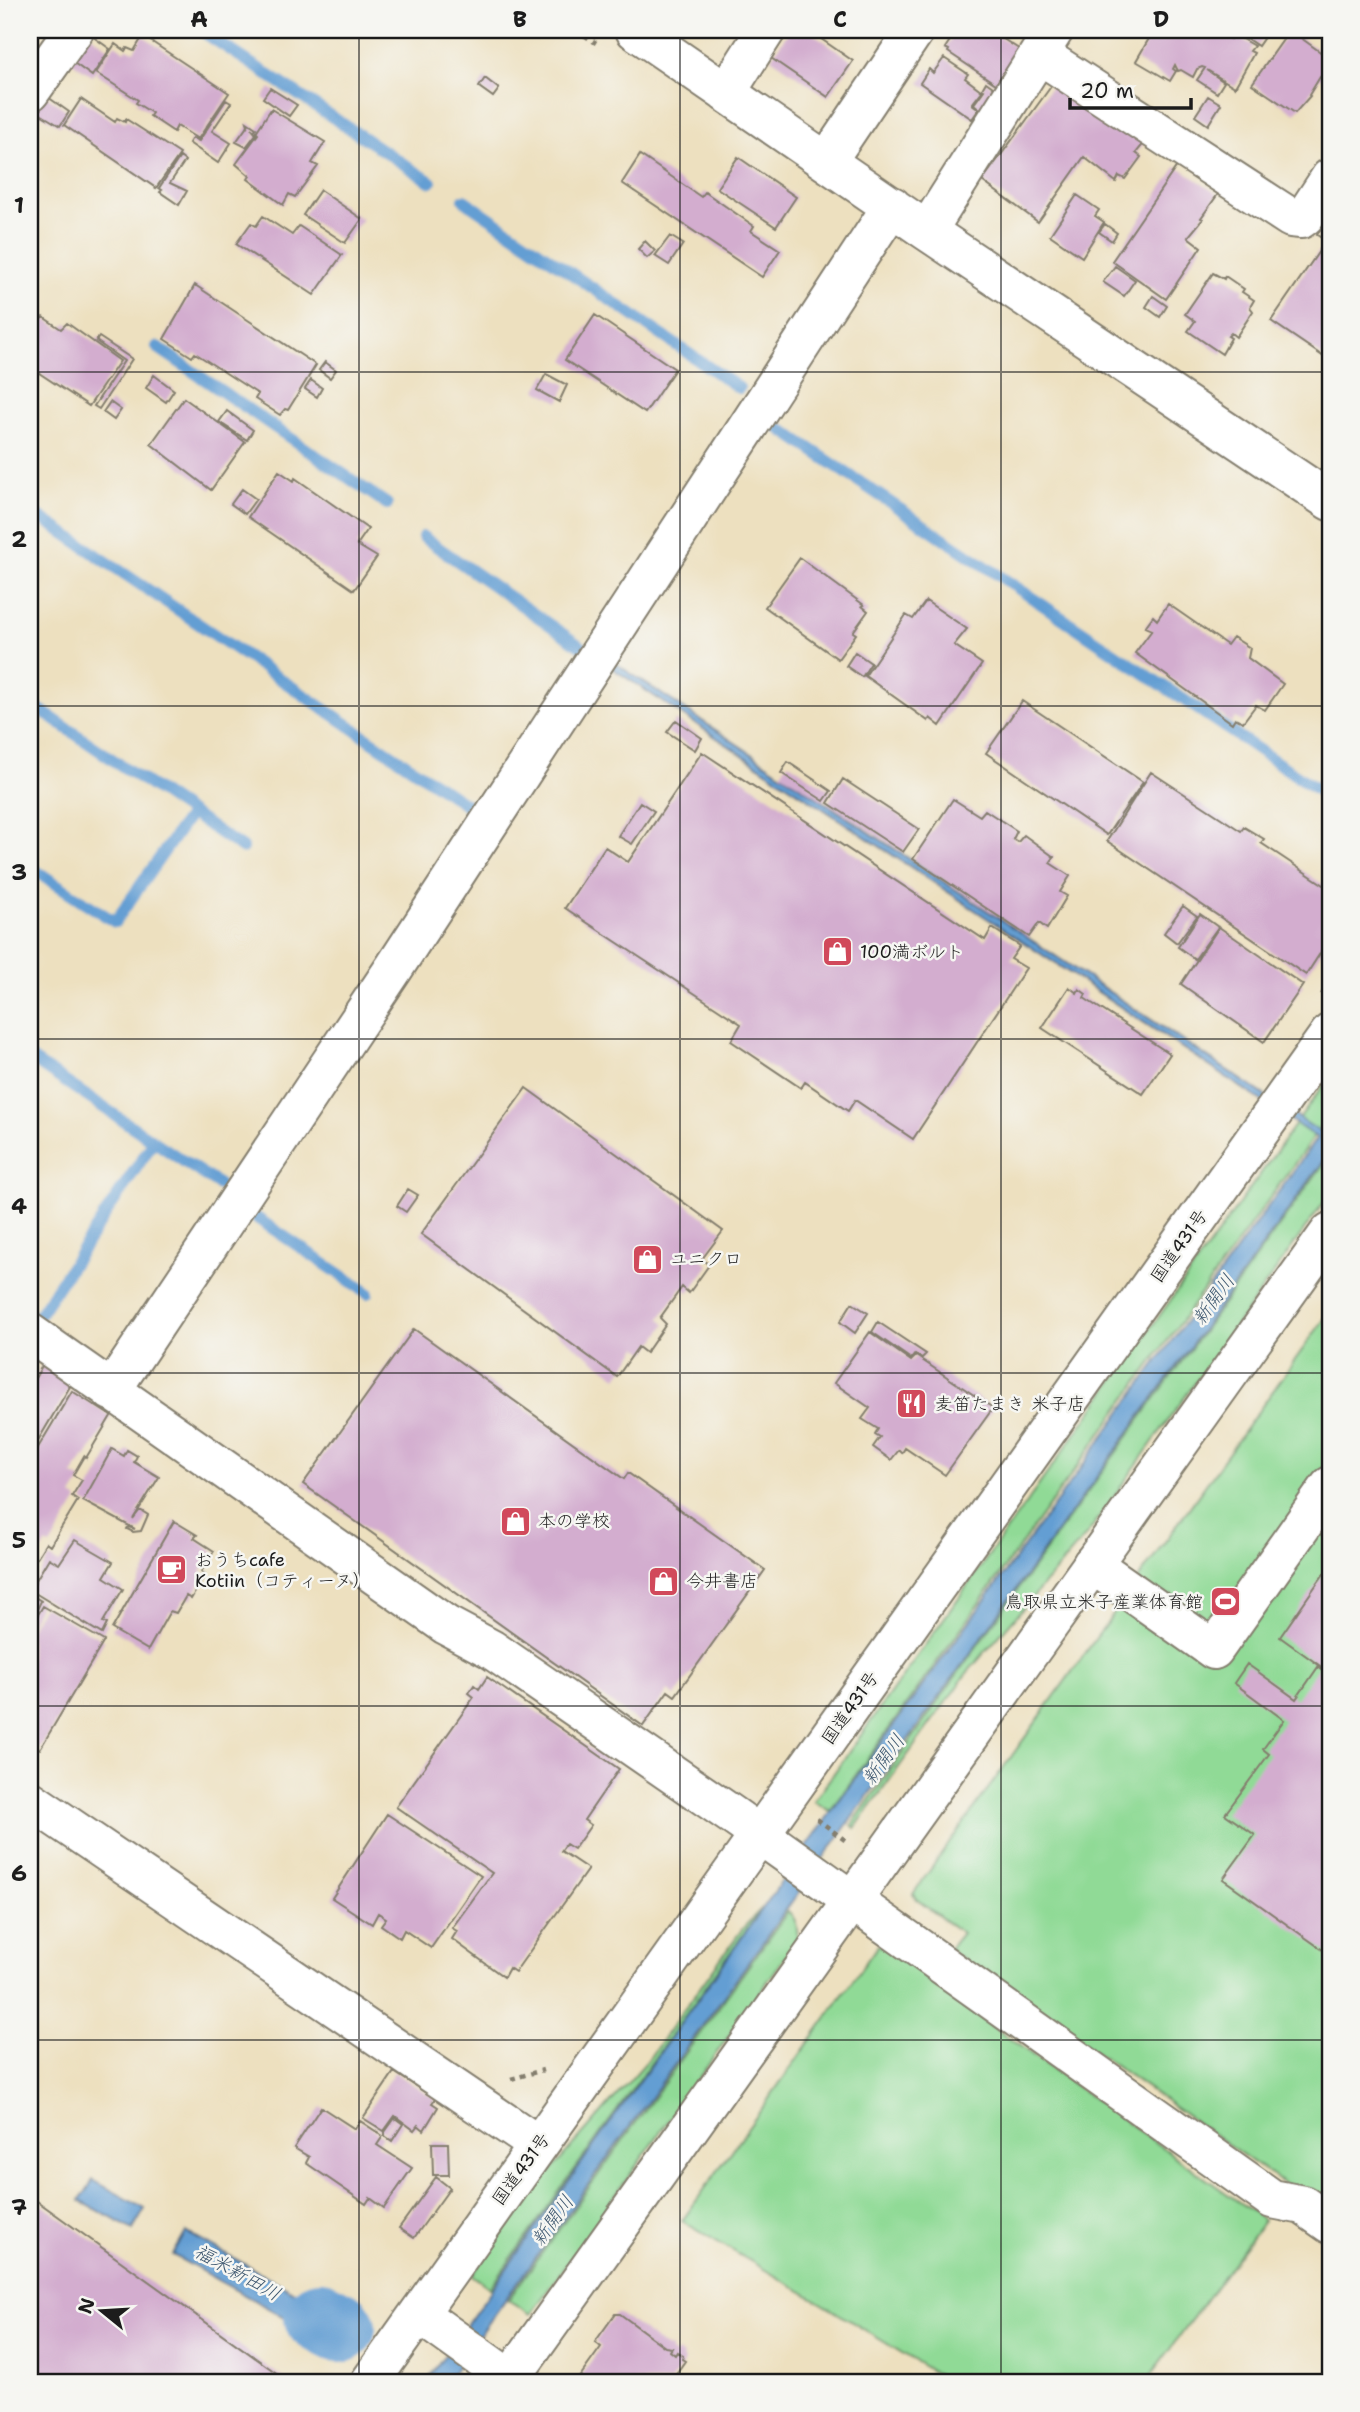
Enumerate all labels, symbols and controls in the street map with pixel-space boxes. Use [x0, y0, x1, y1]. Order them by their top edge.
text: A [190, 4, 208, 34]
text: B [513, 4, 527, 34]
text: C [833, 4, 847, 34]
text: D [1153, 4, 1169, 34]
scale bar [1070, 66, 1190, 110]
text: 20 m [1080, 77, 1134, 105]
text: 1 [14, 190, 24, 220]
text: 2 [11, 524, 27, 554]
text: 3 [11, 857, 27, 887]
shop icon: 100満ボルト [820, 935, 854, 969]
place label: 100満ボルト [860, 940, 964, 964]
text: 4 [11, 1191, 27, 1221]
street label: 国道431号 [1145, 1204, 1213, 1288]
shop icon: ユニクロ [630, 1242, 664, 1276]
place label: ユニクロ [670, 1247, 742, 1271]
water label: 新開川 [1187, 1269, 1240, 1330]
restaurant icon: 麦笛たまき 米子店 [895, 1387, 929, 1421]
place label: 麦笛たまき 米子店 [935, 1392, 1085, 1416]
shop icon: 本の学校 [498, 1504, 532, 1538]
place label: 本の学校 [538, 1509, 610, 1533]
text: 5 [12, 1525, 26, 1555]
place label: おうちcafe Kotiin（コティーヌ） [195, 1548, 370, 1593]
cafe icon: おうちcafe Kotiin（コティーヌ） [155, 1553, 189, 1587]
shop icon: 今井書店 [646, 1564, 680, 1598]
place label: 今井書店 [686, 1569, 758, 1593]
sports icon: 鳥取県立米子産業体育館 [1209, 1585, 1243, 1619]
place label: 鳥取県立米子産業体育館 [1005, 1590, 1203, 1614]
street label: 国道431号 [816, 1666, 884, 1750]
water label: 新開川 [857, 1729, 910, 1790]
text: 6 [11, 1858, 27, 1888]
street label: 国道431号 [486, 2128, 556, 2210]
water label: 新開川 [526, 2190, 579, 2251]
text: 7 [11, 2192, 27, 2222]
water label: 福米新田川 [190, 2238, 285, 2306]
north arrow [66, 2276, 136, 2346]
text: N [72, 2295, 101, 2317]

